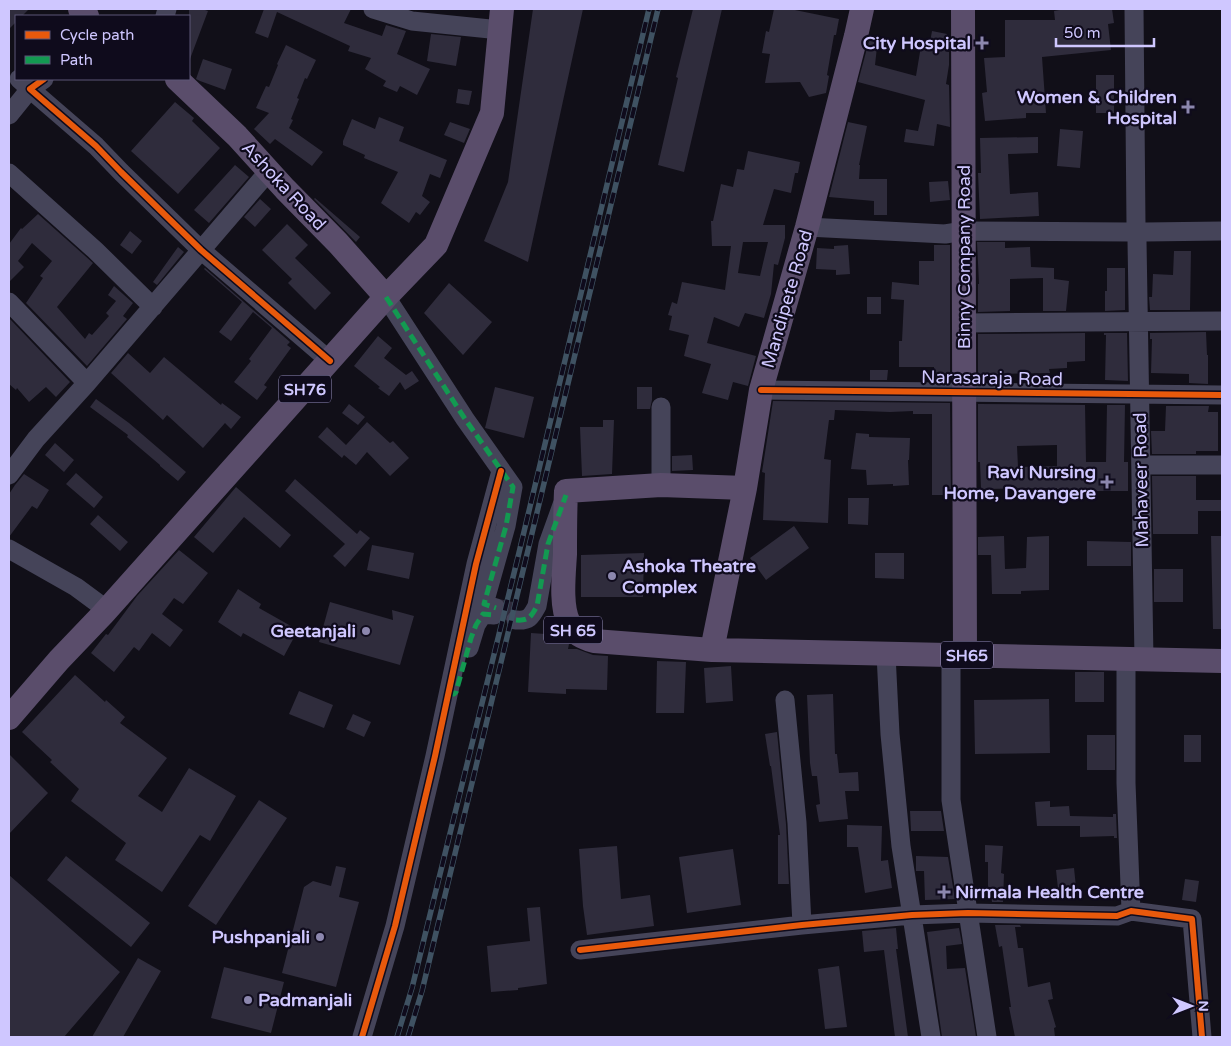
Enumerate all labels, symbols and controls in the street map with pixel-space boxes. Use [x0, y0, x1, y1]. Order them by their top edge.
legend [15, 15, 190, 80]
scale bar [1056, 15, 1154, 47]
text: 50 m [1064, 24, 1101, 42]
text: Cycle path [60, 26, 134, 44]
place label: City Hospital [863, 32, 971, 54]
marker: City Hospital [975, 36, 989, 50]
text: Path [60, 51, 93, 69]
place label: Women & Children Hospital [1017, 86, 1177, 129]
marker: Women & Children Hospital [1181, 100, 1195, 114]
street label: Ashoka Road [237, 137, 331, 235]
street label: Binny Company Road [953, 165, 975, 349]
street label: Mandipete Road [757, 227, 817, 371]
street label: Narasaraja Road [921, 366, 1063, 390]
road number: SH76 [279, 376, 331, 402]
street label: Mahaveer Road [1129, 412, 1153, 548]
place label: Ravi Nursing Home, Davangere [943, 461, 1096, 504]
marker: Ravi Nursing Home, Davangere [1100, 475, 1114, 489]
place label: Ashoka Theatre Complex [622, 555, 756, 598]
marker: Ashoka Theatre Complex [606, 570, 618, 582]
road number: SH 65 [544, 616, 602, 644]
place label: Geetanjali [270, 620, 356, 642]
marker: Geetanjali [360, 625, 372, 637]
road number: SH65 [941, 642, 993, 668]
place label: Nirmala Health Centre [955, 881, 1144, 903]
marker: Nirmala Health Centre [937, 885, 951, 899]
place label: Pushpanjali [211, 926, 310, 948]
marker: Pushpanjali [314, 931, 326, 943]
north arrow [1166, 981, 1216, 1031]
place label: Padmanjali [258, 989, 352, 1011]
marker: Padmanjali [242, 994, 254, 1006]
text: N [1195, 1000, 1212, 1012]

